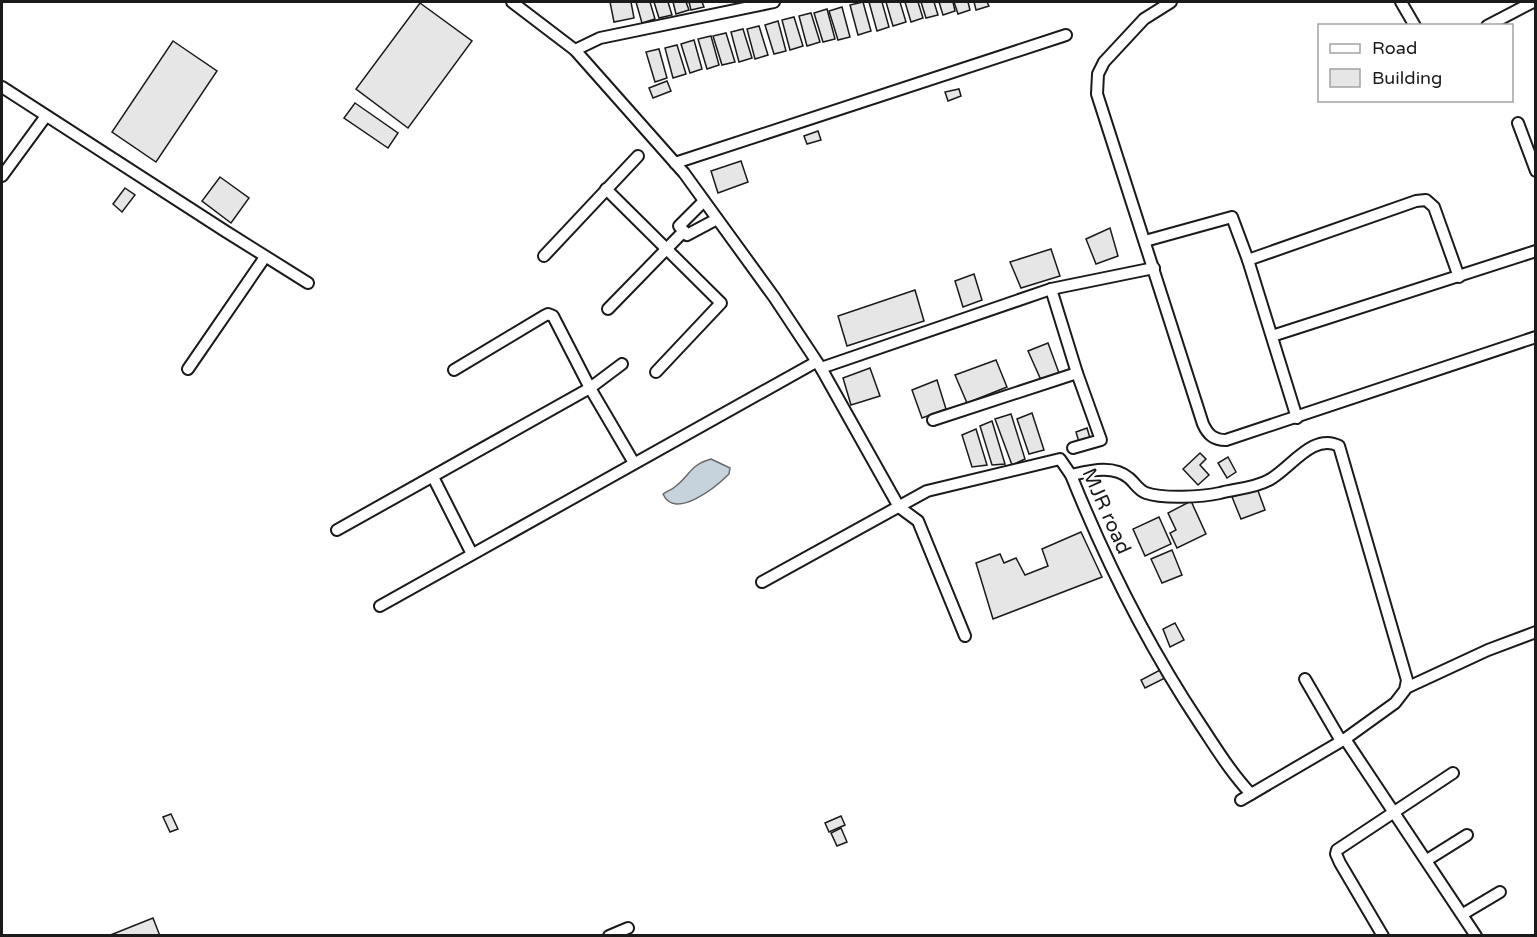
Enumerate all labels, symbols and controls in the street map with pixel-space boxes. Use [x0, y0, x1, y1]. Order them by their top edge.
legend [1318, 24, 1513, 102]
text: Road [1372, 37, 1417, 59]
text: Building [1372, 67, 1442, 89]
street label: MJR road [1077, 465, 1136, 558]

